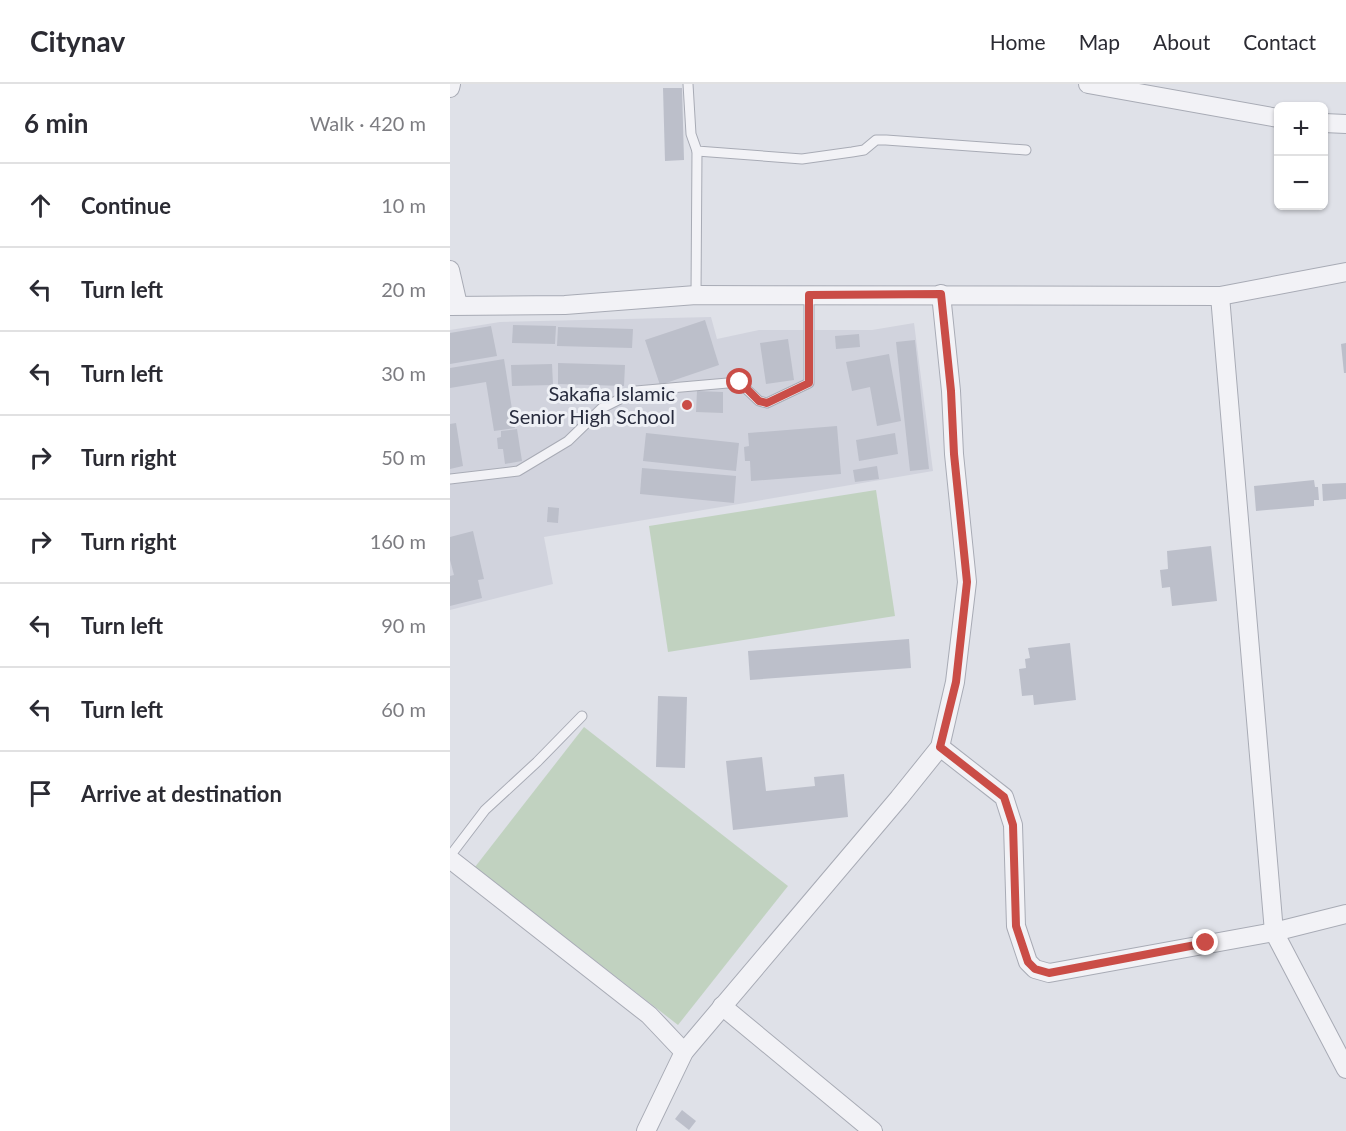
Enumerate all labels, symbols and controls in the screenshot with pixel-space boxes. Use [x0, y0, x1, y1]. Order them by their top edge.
text: Citynav [30, 24, 125, 58]
text: Home [990, 29, 1046, 54]
text: Map [1079, 29, 1120, 54]
text: About [1153, 29, 1210, 54]
text: Contact [1243, 29, 1316, 54]
map controls [1274, 102, 1328, 210]
button: + [1274, 102, 1328, 156]
text: 6 min [24, 107, 88, 139]
text: Walk · 420 m [310, 111, 426, 135]
button: − [1274, 156, 1328, 210]
icon: ahead [24, 189, 57, 222]
text: Continue [81, 192, 171, 219]
text: 10 m [381, 193, 426, 217]
icon: left [24, 273, 57, 306]
text: Turn left [81, 276, 163, 303]
text: 20 m [381, 277, 426, 301]
icon: left [24, 357, 57, 390]
text: Turn left [81, 360, 163, 387]
text: 30 m [381, 361, 426, 385]
route start [726, 368, 752, 394]
place label: Sakafia Islamic Senior High School [509, 381, 675, 428]
marker: Sakafia Islamic Senior High School [680, 398, 694, 412]
icon: right [24, 441, 57, 474]
text: Turn right [81, 444, 176, 471]
text: 50 m [381, 445, 426, 469]
icon: right [24, 525, 57, 558]
text: Turn right [81, 528, 176, 555]
text: 160 m [370, 529, 426, 553]
icon: left [24, 609, 57, 642]
text: Turn left [81, 612, 163, 639]
text: 90 m [381, 613, 426, 637]
icon: left [24, 693, 57, 726]
text: Turn left [81, 696, 163, 723]
text: 60 m [381, 697, 426, 721]
icon: arrive [24, 777, 57, 810]
text: Arrive at destination [81, 780, 282, 807]
route end [1192, 929, 1218, 955]

